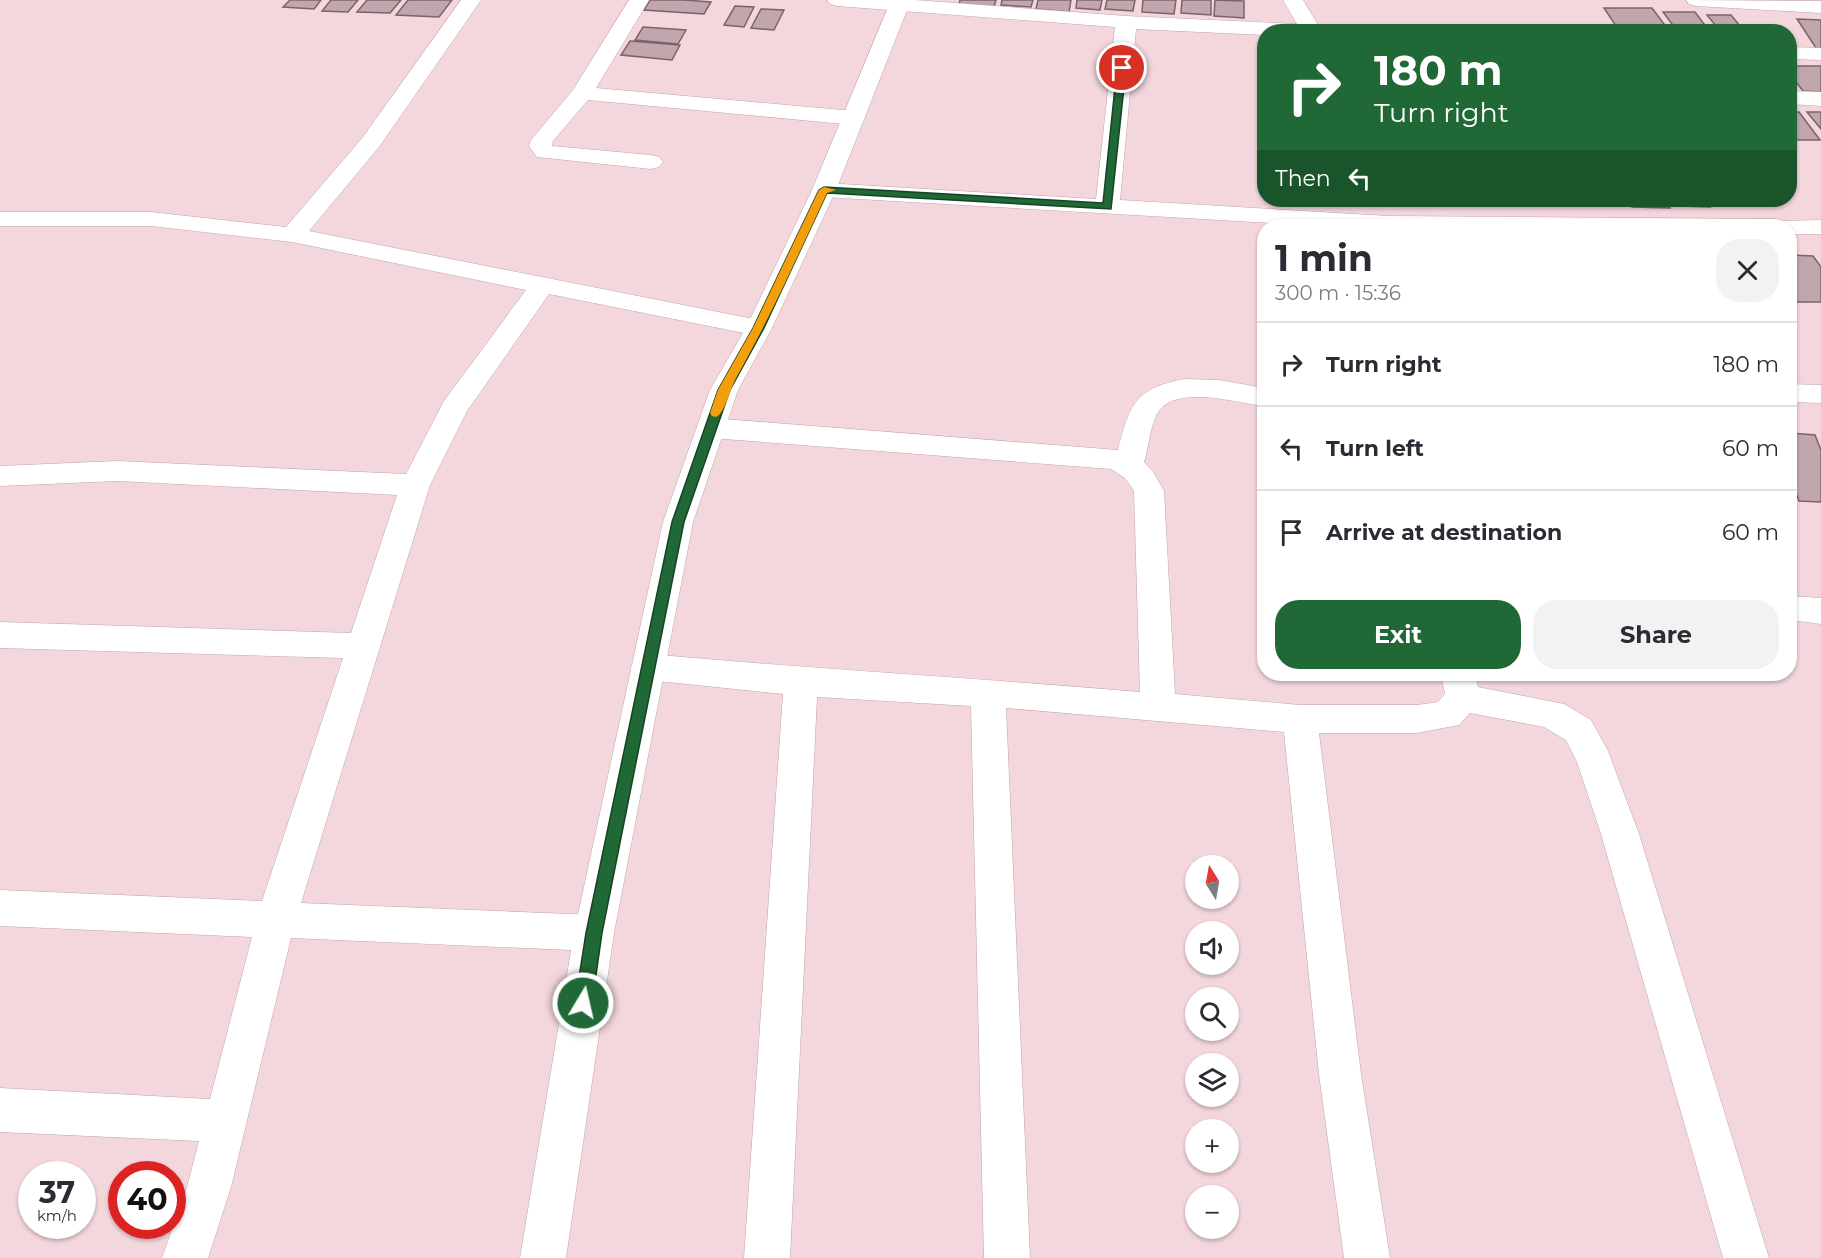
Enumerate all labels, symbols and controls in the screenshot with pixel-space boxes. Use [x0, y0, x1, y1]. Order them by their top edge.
pin [1096, 42, 1147, 93]
text: 180 m [1374, 44, 1503, 96]
icon: right [1275, 48, 1353, 126]
icon: arrive [1105, 51, 1138, 84]
text: Turn right [1374, 96, 1509, 129]
icon: left [1343, 162, 1376, 195]
text: Then [1275, 165, 1331, 192]
text: 1 min [1275, 236, 1373, 280]
button: close [1716, 239, 1779, 302]
text: 300 m · 15:36 [1275, 281, 1401, 305]
icon: right [1275, 348, 1308, 381]
text: Turn right [1326, 351, 1441, 378]
text: 180 m [1713, 351, 1779, 378]
icon: left [1275, 432, 1308, 465]
text: Turn left [1326, 435, 1424, 462]
text: 60 m [1722, 435, 1779, 462]
icon: arrive [1275, 516, 1308, 549]
text: Arrive at destination [1326, 519, 1562, 546]
text: 60 m [1722, 519, 1779, 546]
button: Exit [1275, 600, 1521, 669]
button: Share [1533, 600, 1779, 669]
north arrow [1185, 855, 1239, 909]
map controls [1185, 855, 1239, 1239]
button: sound [1185, 921, 1239, 975]
position arrow [551, 971, 615, 1035]
button: search [1185, 987, 1239, 1041]
button: layers [1185, 1053, 1239, 1107]
button: + [1185, 1119, 1239, 1173]
speed limit sign: 40 [108, 1161, 186, 1239]
text: 37 [39, 1174, 75, 1211]
button: − [1185, 1185, 1239, 1239]
text: km/h [37, 1206, 77, 1225]

